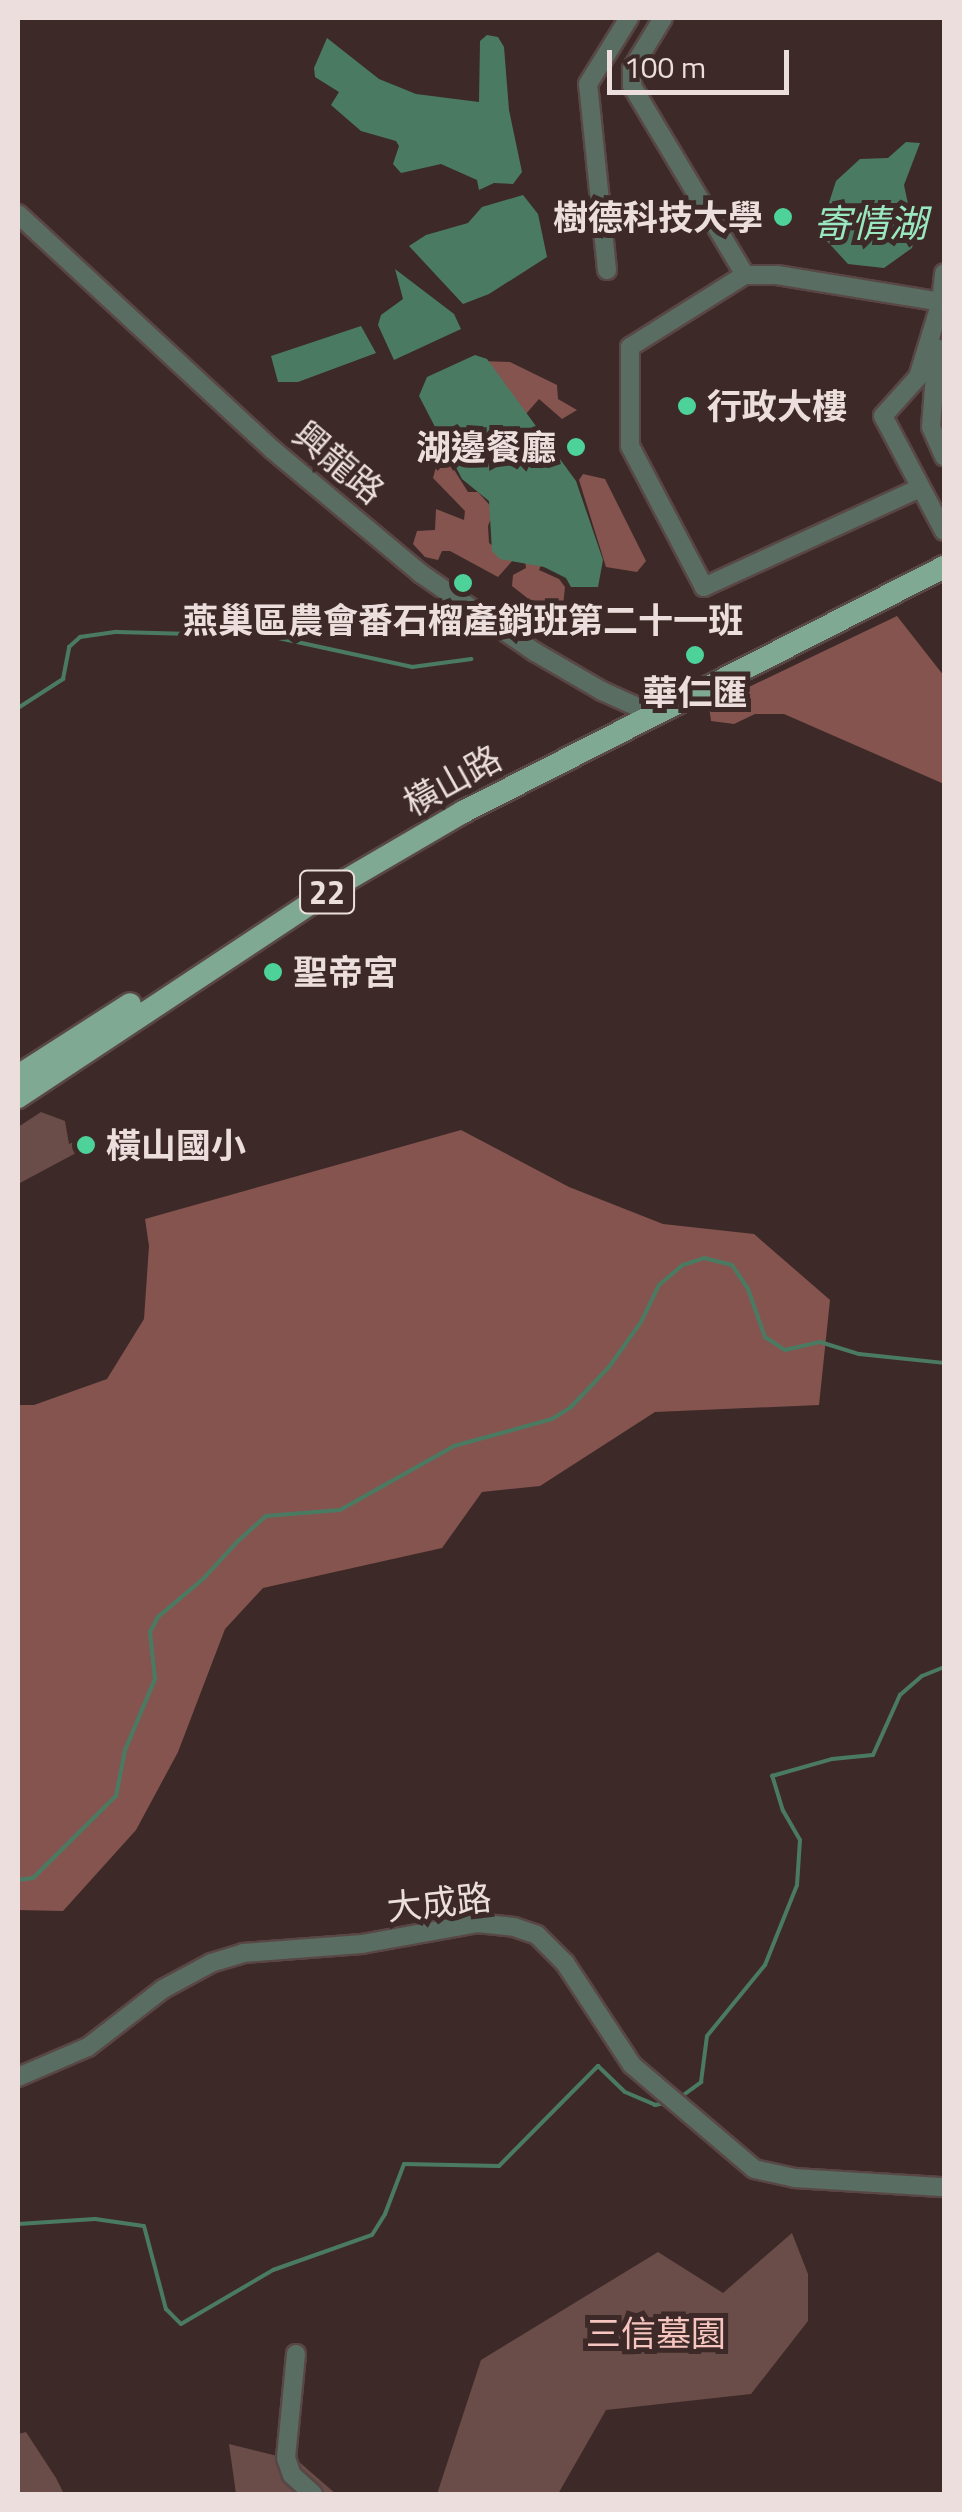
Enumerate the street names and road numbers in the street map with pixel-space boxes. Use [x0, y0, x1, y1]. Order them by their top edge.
street label: 興龍路 [285, 412, 393, 512]
street label: 橫山路 [396, 736, 508, 824]
road number: 22 [297, 865, 357, 919]
street label: 大成路 [385, 1876, 493, 1928]

